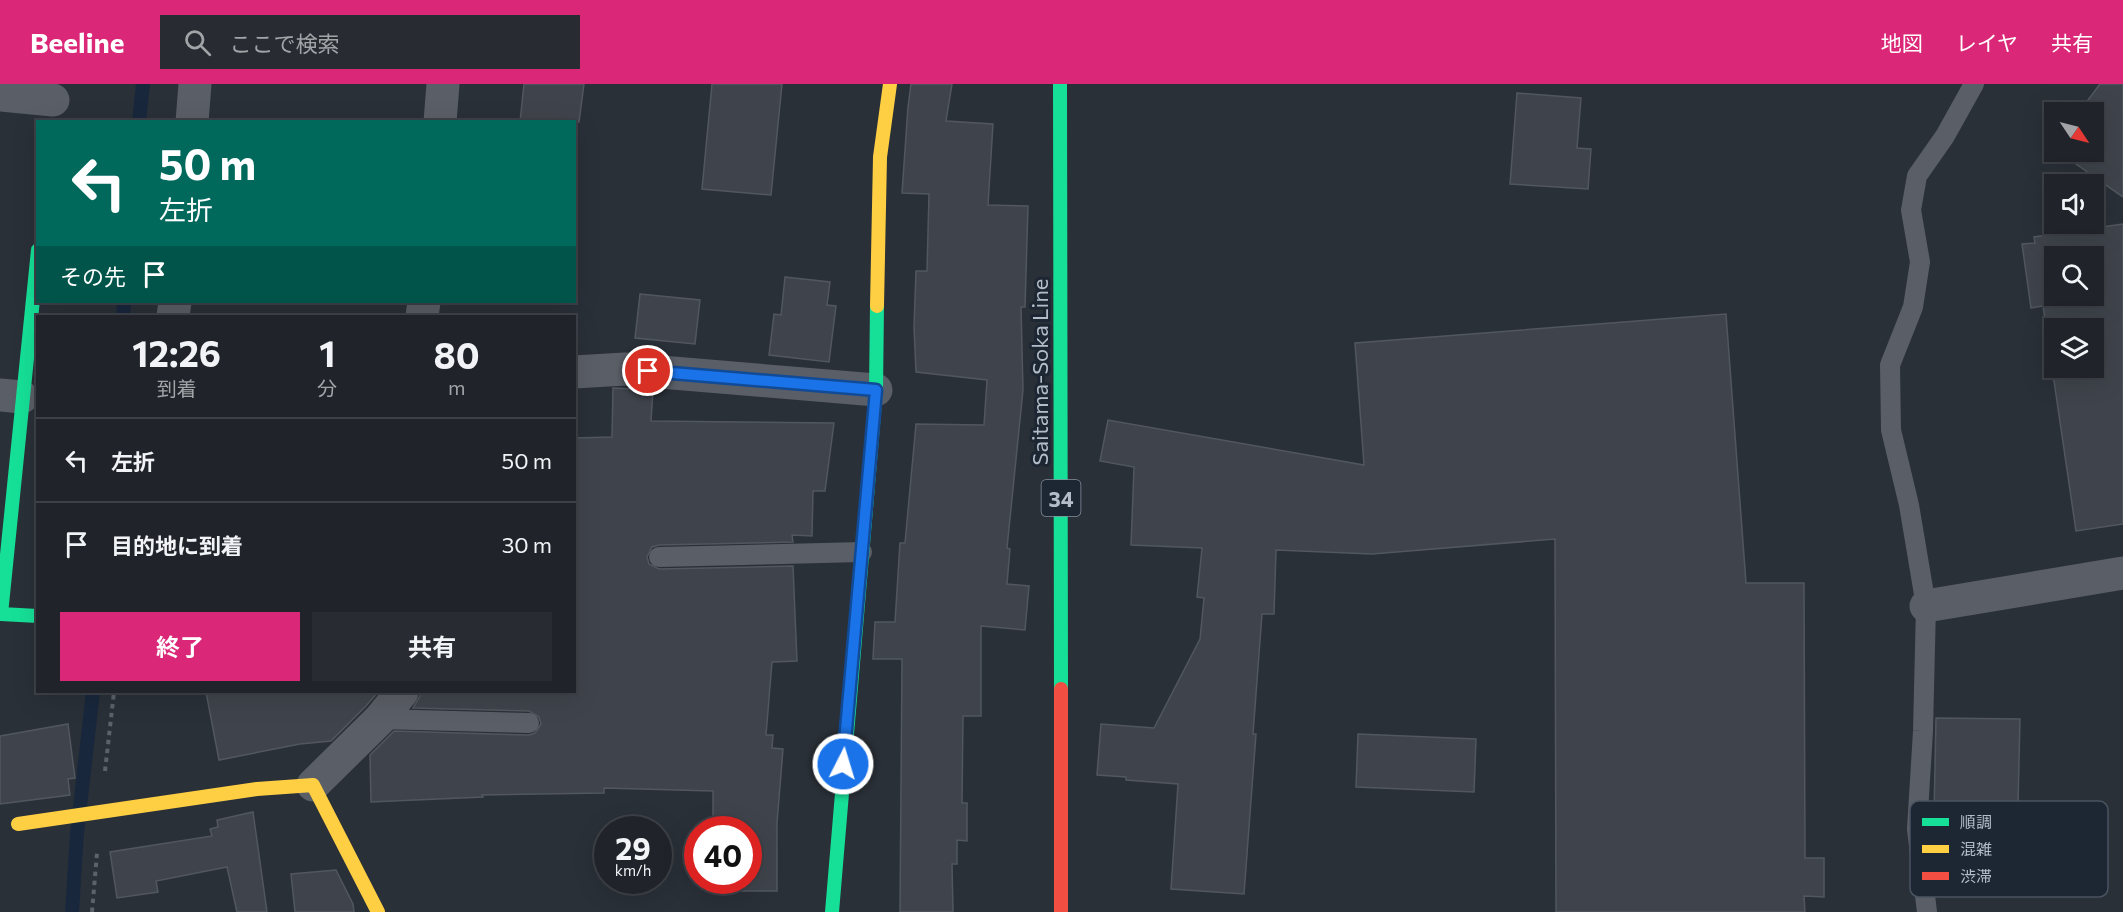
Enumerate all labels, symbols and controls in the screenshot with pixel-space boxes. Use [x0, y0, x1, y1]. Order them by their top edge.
search box [160, 15, 580, 69]
text: Beeline [30, 25, 124, 59]
icon: search [181, 26, 214, 59]
text: ここで検索 [229, 30, 339, 57]
text: 地図 [1881, 30, 1923, 55]
text: レイヤ [1956, 30, 2018, 55]
text: 共有 [2051, 30, 2093, 55]
north arrow [2044, 102, 2104, 162]
map controls [2044, 102, 2104, 378]
text: 50 m [159, 137, 256, 189]
icon: left [60, 144, 138, 222]
button: sound [2044, 174, 2104, 234]
text: 左折 [159, 193, 213, 226]
button: search [2044, 246, 2104, 306]
icon: arrive [138, 258, 171, 291]
text: その先 [60, 263, 126, 290]
street label: Saitama-Soka Line [1026, 279, 1053, 465]
button: layers [2044, 318, 2104, 378]
text: 12:26 [132, 330, 221, 374]
text: 1 [319, 330, 335, 374]
text: 80 [434, 332, 480, 376]
pin [622, 345, 673, 396]
icon: arrive [631, 354, 664, 387]
text: m [448, 375, 465, 399]
text: 到着 [157, 376, 197, 400]
text: 分 [317, 376, 337, 400]
icon: left [60, 444, 93, 477]
text: 50 m [502, 447, 552, 474]
text: 左折 [111, 448, 155, 475]
road number: 34 [1042, 480, 1080, 516]
icon: arrive [60, 528, 93, 561]
text: 30 m [502, 531, 552, 558]
text: 目的地に到着 [111, 532, 243, 559]
button: 終了 [60, 612, 300, 681]
button: 共有 [312, 612, 552, 681]
position arrow [811, 732, 875, 796]
legend [1910, 801, 2108, 897]
text: 順調 [1960, 812, 1992, 831]
speed limit sign: 40 [684, 816, 762, 894]
text: 29 [615, 829, 651, 866]
text: 混雑 [1960, 839, 1992, 858]
text: km/h [615, 861, 651, 879]
text: 渋滞 [1960, 866, 1992, 885]

